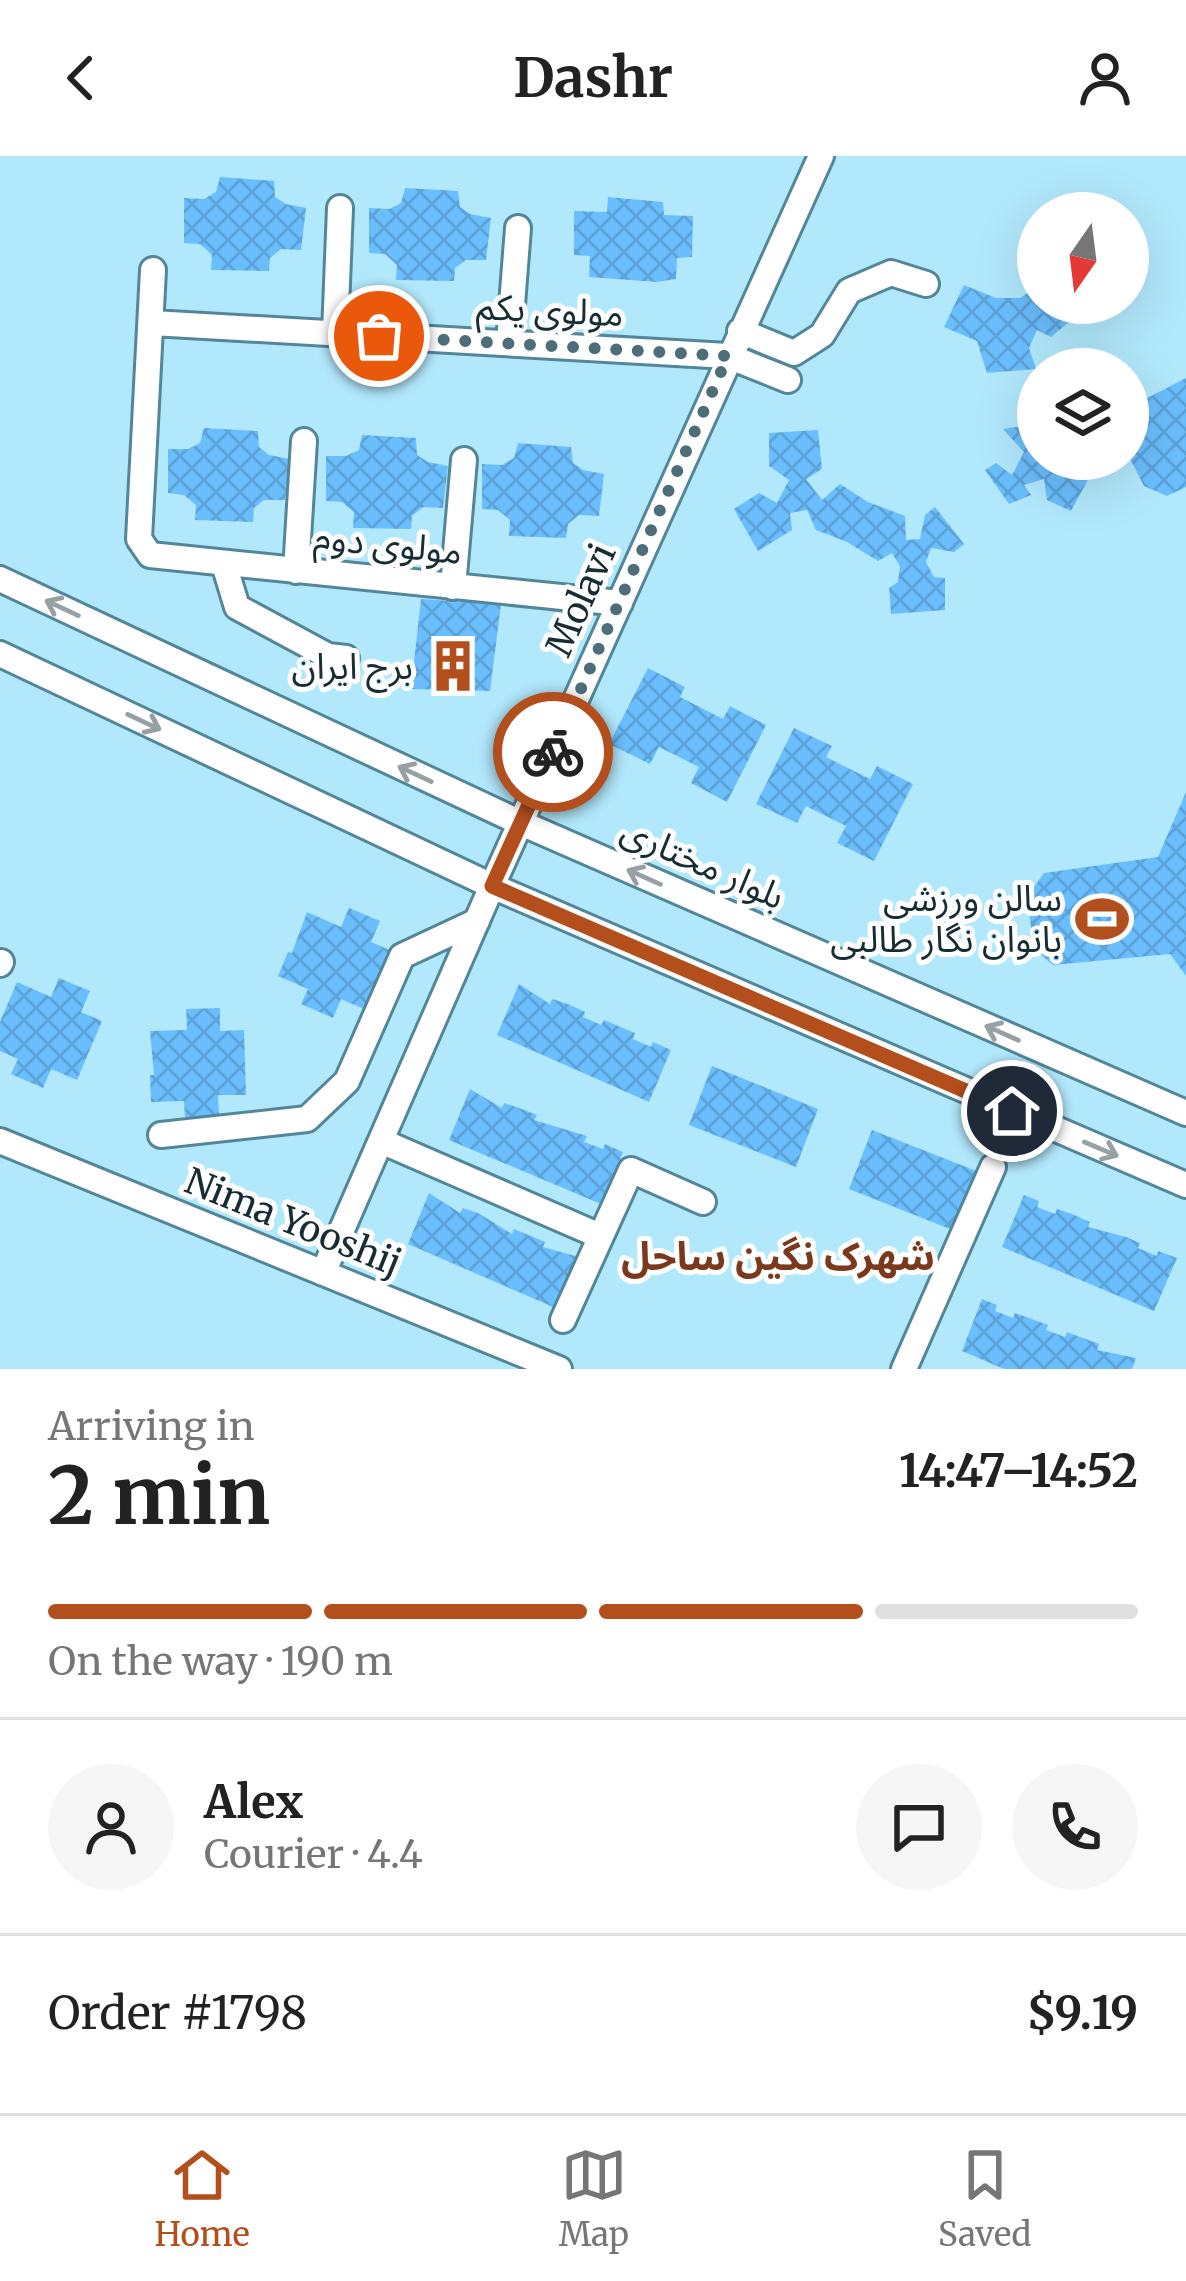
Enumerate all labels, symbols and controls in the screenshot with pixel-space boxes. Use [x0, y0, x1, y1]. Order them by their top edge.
text: Dashr [513, 44, 673, 112]
icon: back [48, 45, 114, 111]
icon: person [1072, 45, 1138, 111]
north arrow [1017, 192, 1149, 324]
map controls [1017, 192, 1149, 480]
street label: مولوی یکم [475, 284, 625, 341]
pin [328, 285, 430, 387]
icon: bag [346, 303, 412, 369]
button: layers [1017, 348, 1149, 480]
street label: مولوی دوم [311, 514, 464, 579]
street label: Molavi [536, 537, 626, 663]
one-way arrow [45, 596, 81, 618]
building icon: برج ایران [424, 637, 482, 695]
place label: برج ایران [292, 644, 413, 693]
courier [493, 692, 613, 812]
one-way arrow [125, 712, 161, 734]
icon: bike [520, 719, 586, 785]
one-way arrow [398, 761, 434, 783]
street label: بلوار مختاری [614, 807, 792, 919]
one-way arrow [627, 865, 663, 887]
place label: سالن ورزشی بانوان نگار طالبی [830, 876, 1062, 962]
sports icon: سالن ورزشی بانوان نگار طالبی [1073, 890, 1131, 948]
one-way arrow [984, 1020, 1020, 1042]
pin [961, 1060, 1063, 1162]
icon: home [979, 1078, 1045, 1144]
one-way arrow [1082, 1139, 1118, 1161]
street label: Nima Yooshij [178, 1158, 408, 1286]
district label: شهرک نگین ساحل [621, 1232, 935, 1281]
text: Arriving in [48, 1402, 255, 1451]
text: 14:47–14:52 [899, 1443, 1138, 1499]
text: 2 min [48, 1447, 270, 1545]
text: On the way · 190 m [48, 1637, 393, 1686]
button: person [48, 1764, 174, 1890]
button: chat [856, 1764, 982, 1890]
button: phone [1012, 1764, 1138, 1890]
text: Alex [204, 1774, 303, 1830]
text: Courier · 4.4 [204, 1830, 423, 1879]
text: Order #1798 [48, 1985, 307, 2041]
text: $9.19 [1026, 1985, 1138, 2041]
tab: Home [155, 2142, 250, 2255]
tab: Map [559, 2142, 629, 2255]
tab: Saved [938, 2142, 1032, 2255]

